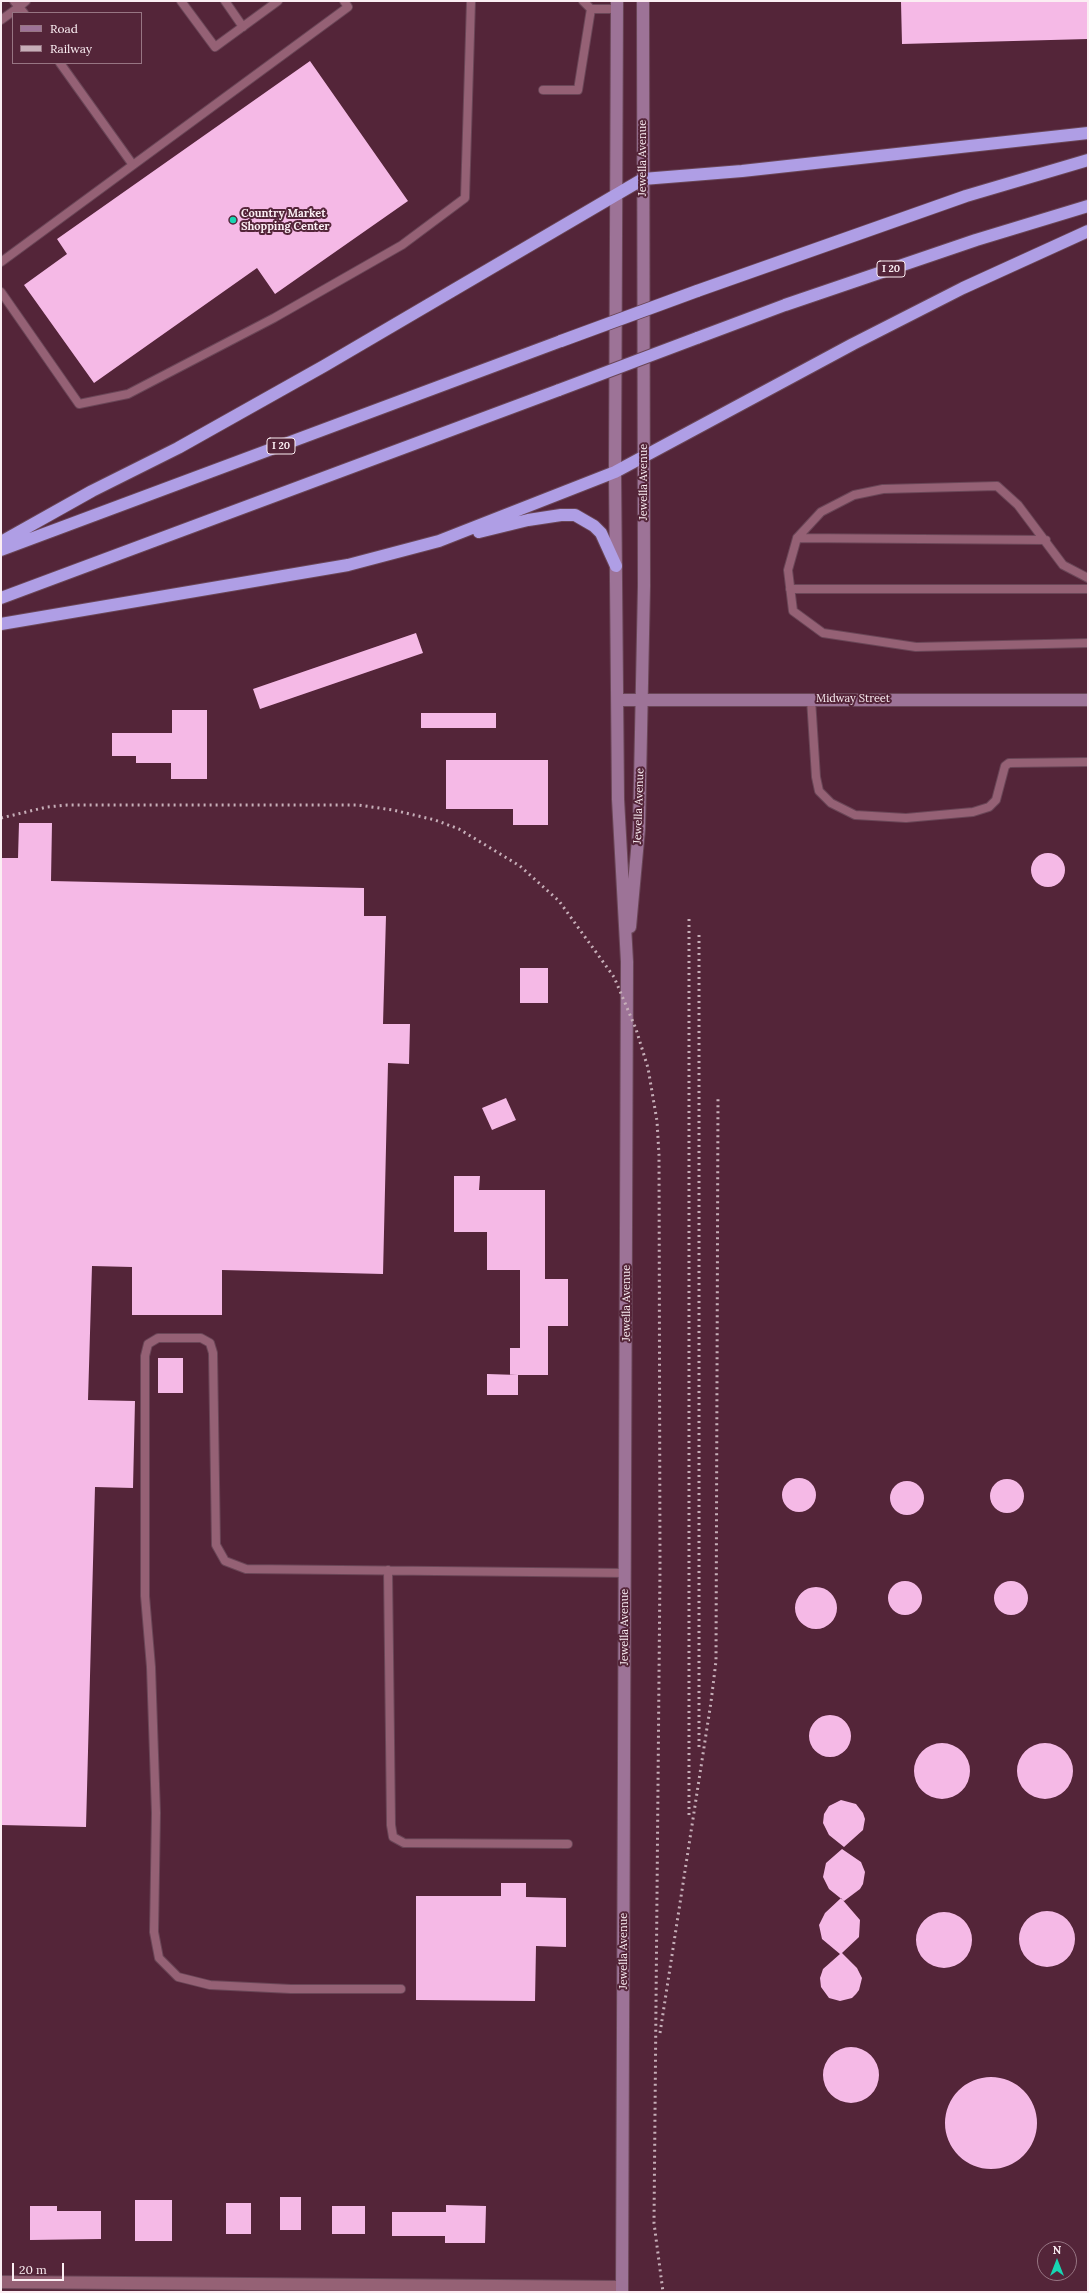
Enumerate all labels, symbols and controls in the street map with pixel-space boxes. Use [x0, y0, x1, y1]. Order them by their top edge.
legend [12, 12, 142, 64]
text: Road [50, 21, 78, 36]
text: Railway [50, 41, 92, 56]
street label: Jewella Avenue [636, 120, 650, 196]
place label: Country Market Shopping Center [241, 207, 330, 233]
marker: Country Market Shopping Center [228, 215, 238, 225]
road number: I 20 [877, 261, 905, 277]
road number: I 20 [267, 438, 295, 454]
street label: Jewella Avenue [637, 444, 651, 520]
street label: Midway Street [816, 692, 890, 706]
street label: Jewella Avenue [631, 768, 647, 844]
street label: Jewella Avenue [620, 1265, 634, 1341]
street label: Jewella Avenue [618, 1589, 632, 1665]
street label: Jewella Avenue [617, 1913, 631, 1989]
north arrow [1037, 2241, 1077, 2281]
text: N [1053, 2243, 1061, 2257]
scale bar [14, 2255, 66, 2281]
text: 20 m [19, 2262, 47, 2277]

